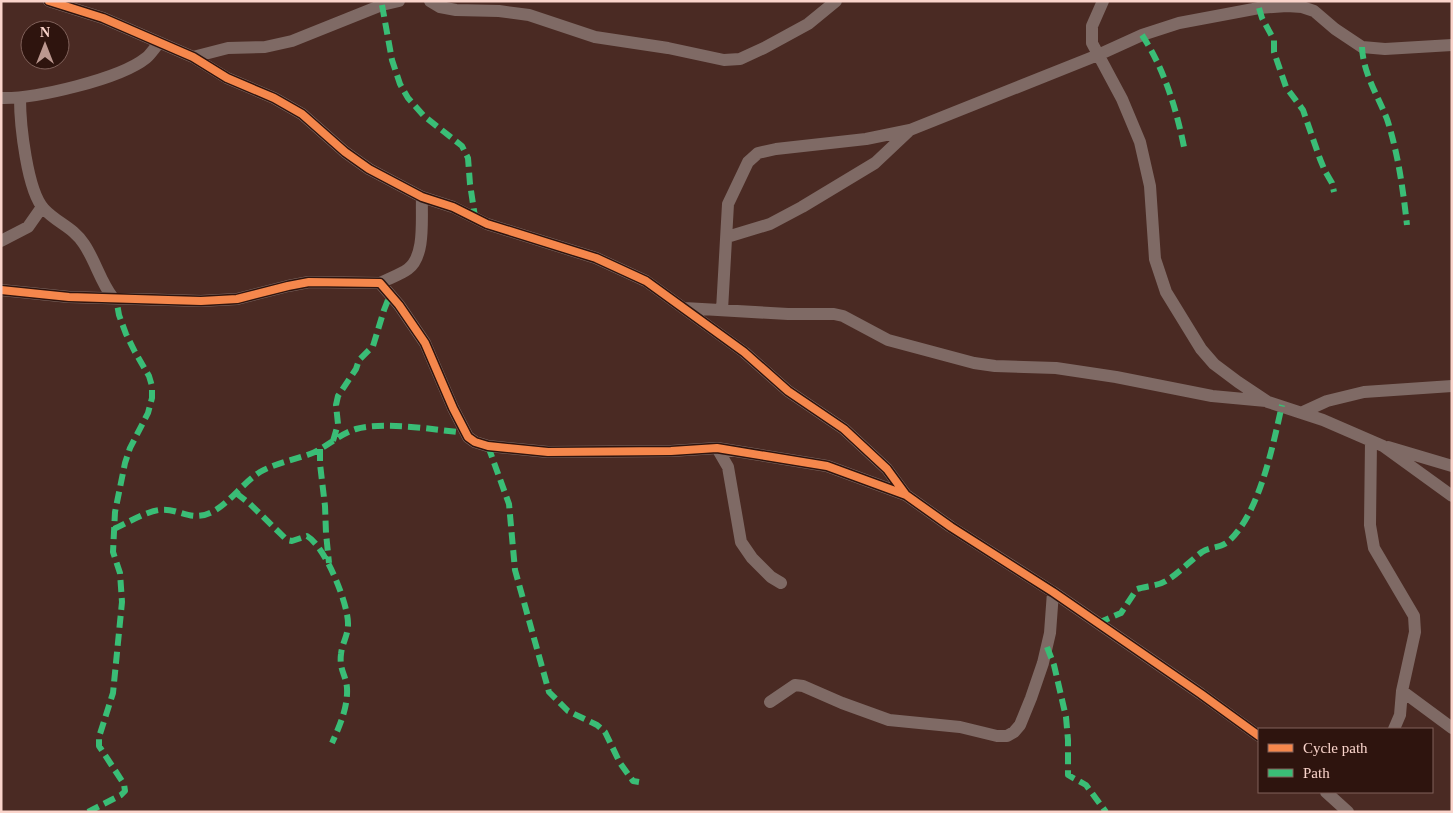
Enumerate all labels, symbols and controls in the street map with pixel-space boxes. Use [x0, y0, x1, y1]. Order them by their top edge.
north arrow [20, 20, 70, 70]
text: N [40, 25, 50, 40]
legend [1258, 728, 1433, 793]
text: Cycle path [1303, 740, 1368, 756]
text: Path [1303, 765, 1330, 781]

